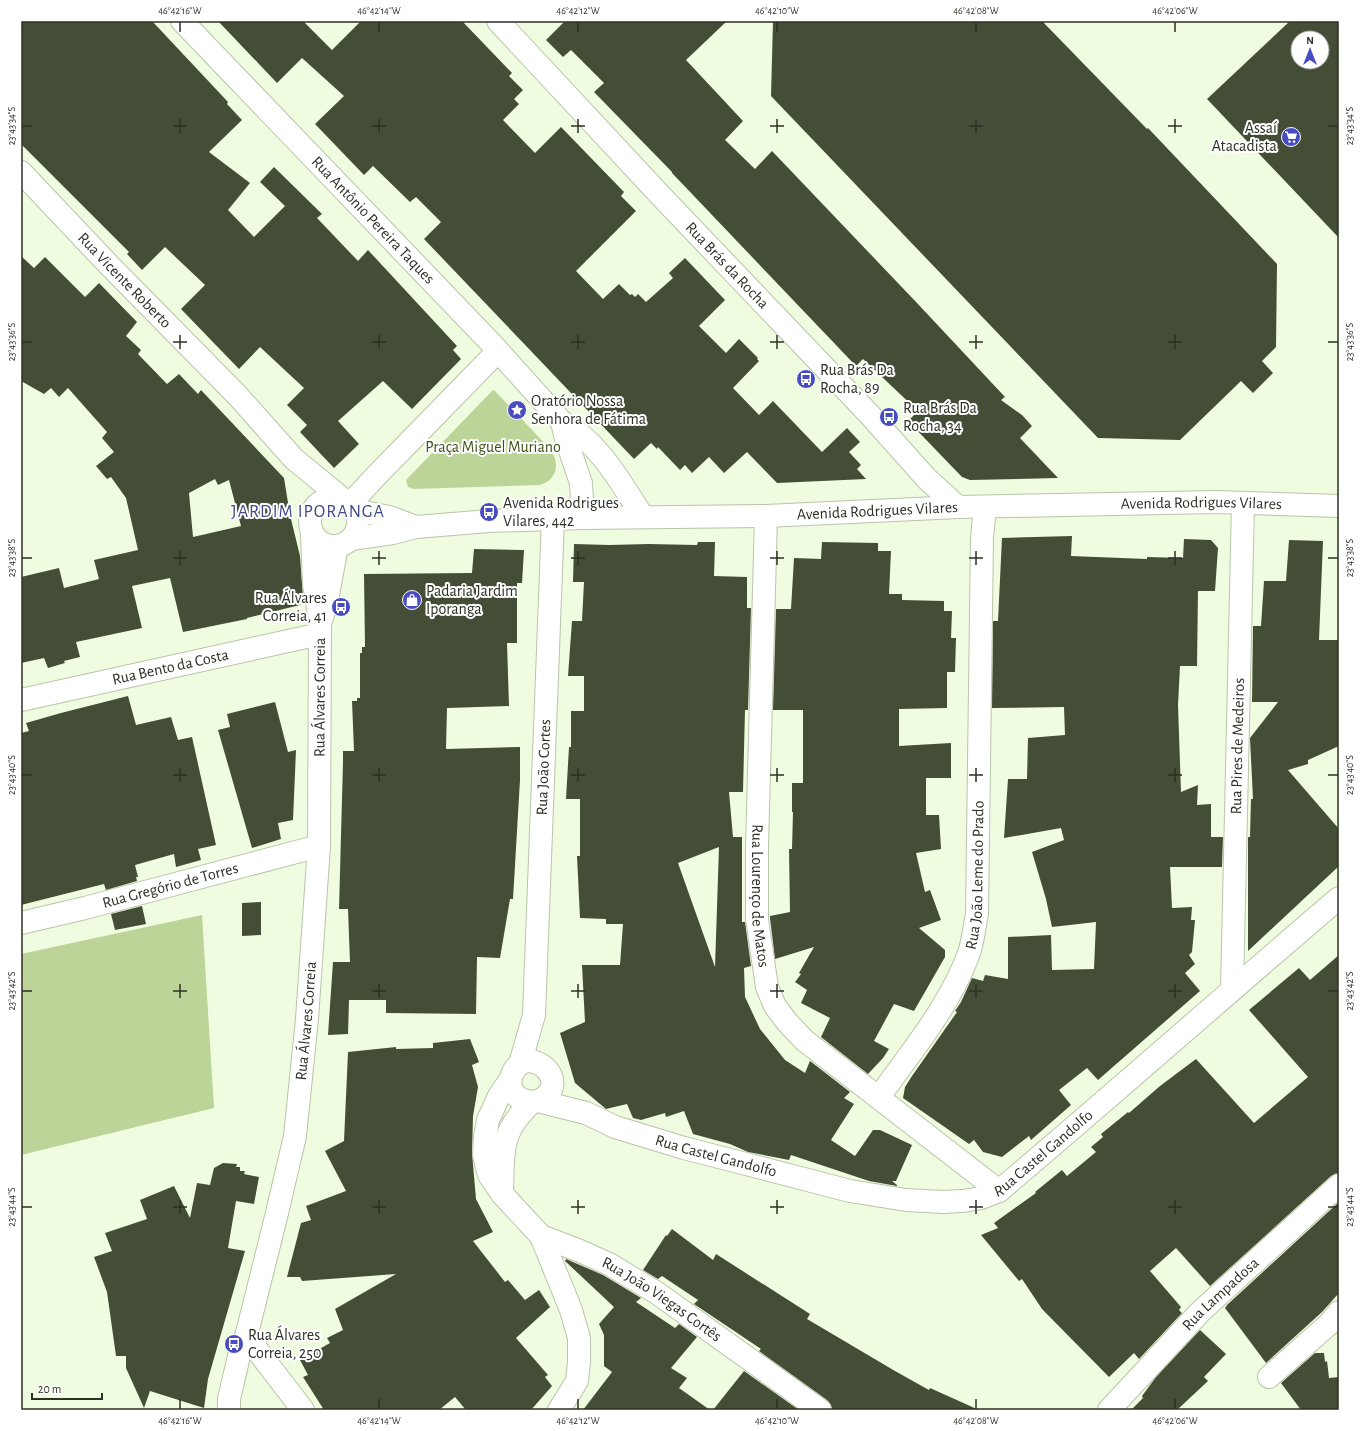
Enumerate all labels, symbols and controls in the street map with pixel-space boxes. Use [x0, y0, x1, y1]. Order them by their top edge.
text: 46°42'16"W [158, 6, 202, 16]
text: 46°42'14"W [357, 6, 401, 16]
text: 46°42'12"W [556, 6, 600, 16]
text: 46°42'10"W [755, 6, 799, 16]
text: 46°42'08"W [953, 6, 999, 16]
text: 46°42'06"W [1152, 6, 1198, 16]
north arrow [1290, 30, 1330, 70]
text: N [1306, 35, 1314, 46]
text: 23°43'34"S [7, 106, 17, 145]
text: 23°43'34"S [1345, 106, 1355, 145]
place label: Assaí Atacadista [1212, 120, 1277, 154]
supermarket icon: Assaí Atacadista [1280, 126, 1302, 148]
street label: Rua Antônio Pereira Taques [309, 153, 438, 287]
street label: Rua Brás da Rocha [682, 219, 772, 312]
street label: Rua Vicente Roberto [75, 230, 174, 331]
text: 23°43'36"S [7, 322, 17, 361]
text: 23°43'36"S [1345, 322, 1355, 361]
place label: Rua Brás Da Rocha, 89 [820, 362, 894, 396]
bus stop icon: Rua Brás Da Rocha, 89 [795, 368, 817, 390]
place label: Oratório Nossa Senhora de Fátima [531, 393, 646, 427]
place icon: Oratório Nossa Senhora de Fátima [506, 399, 528, 421]
place label: Rua Brás Da Rocha, 34 [903, 400, 977, 434]
bus stop icon: Rua Brás Da Rocha, 34 [878, 406, 900, 428]
park label: Praça Miguel Muriano [425, 439, 561, 455]
street label: Avenida Rodrigues Vilares [1120, 494, 1282, 512]
place label: Avenida Rodrigues Vilares, 442 [503, 495, 619, 529]
street label: Avenida Rodrigues Vilares [796, 499, 958, 523]
bus stop icon: Avenida Rodrigues Vilares, 442 [478, 501, 500, 523]
district label: JARDIM IPORANGA [231, 503, 385, 521]
text: 23°43'38"S [7, 538, 17, 577]
text: 23°43'38"S [1345, 538, 1355, 577]
place label: Padaria Jardim Iporanga [426, 583, 518, 617]
place label: Rua Álvares Correia, 41 [255, 588, 327, 624]
shop icon: Padaria Jardim Iporanga [401, 589, 423, 611]
bus stop icon: Rua Álvares Correia, 41 [330, 596, 352, 618]
street label: Rua Álvares Correia [310, 637, 328, 757]
street label: Rua Bento da Costa [111, 646, 230, 688]
street label: Rua Pires de Medeiros [1228, 678, 1247, 815]
street label: Rua João Cortes [534, 719, 553, 816]
text: 23°43'40"S [7, 755, 17, 795]
text: 23°43'40"S [1345, 755, 1355, 795]
street label: Rua João Leme do Prado [963, 800, 987, 951]
street label: Rua Lourenço de Matos [749, 824, 772, 968]
street label: Rua Gregório de Torres [101, 860, 240, 911]
street label: Rua Álvares Correia [293, 961, 319, 1081]
text: 23°43'42"S [7, 971, 17, 1011]
text: 23°43'42"S [1345, 971, 1355, 1011]
street label: Rua Castel Gandolfo [992, 1107, 1096, 1200]
street label: Rua Castel Gandolfo [653, 1132, 778, 1180]
text: 23°43'44"S [7, 1187, 17, 1227]
text: 23°43'44"S [1345, 1187, 1355, 1227]
street label: Rua João Viegas Cortês [600, 1254, 725, 1345]
street label: Rua Lampadosa [1179, 1254, 1262, 1334]
place label: Rua Álvares Correia, 250 [248, 1325, 321, 1361]
bus stop icon: Rua Álvares Correia, 250 [223, 1333, 245, 1355]
scale bar [32, 1375, 102, 1401]
text: 20 m [38, 1383, 61, 1395]
text: 46°42'16"W [158, 1416, 202, 1426]
text: 46°42'14"W [357, 1416, 401, 1426]
text: 46°42'12"W [556, 1416, 600, 1426]
text: 46°42'10"W [755, 1416, 799, 1426]
text: 46°42'08"W [953, 1416, 999, 1426]
text: 46°42'06"W [1152, 1416, 1198, 1426]

